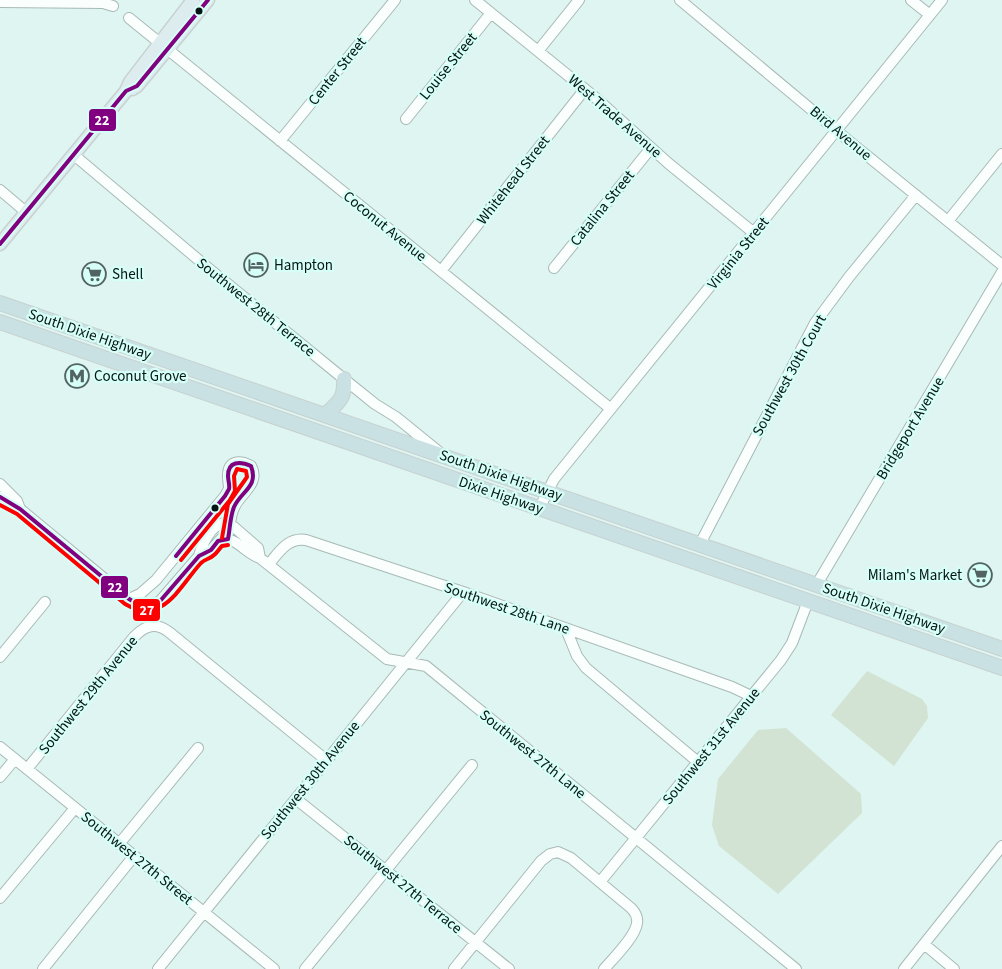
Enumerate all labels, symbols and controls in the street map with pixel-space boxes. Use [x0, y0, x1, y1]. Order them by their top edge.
unlabelled marker [194, 6, 204, 16]
street label: Louise Street [415, 28, 482, 105]
street label: Center Street [303, 33, 371, 110]
street label: West Trade Avenue [563, 70, 666, 163]
street label: Bird Avenue [805, 101, 876, 166]
line badge: 22 [88, 108, 117, 132]
text: 22 [95, 111, 109, 131]
street label: Whitehead Street [472, 131, 555, 229]
street label: Catalina Street [565, 166, 640, 251]
street label: Coconut Avenue [338, 186, 431, 267]
street label: Virginia Street [703, 213, 774, 294]
hotel icon: Hampton [243, 252, 269, 278]
street label: Southwest 28th Terrace [192, 253, 319, 362]
place label: Hampton [274, 255, 333, 276]
supermarket icon: Shell [81, 261, 107, 287]
place label: Shell [112, 264, 143, 285]
street label: South Dixie Highway [26, 304, 154, 365]
street label: Southwest 30th Court [747, 311, 832, 440]
metro station icon: Coconut Grove [64, 363, 90, 389]
place label: Coconut Grove [94, 366, 187, 387]
street label: Bridgeport Avenue [871, 373, 950, 484]
street label: South Dixie Highway [437, 446, 565, 504]
street label: Dixie Highway [456, 472, 546, 518]
unlabelled marker [210, 503, 220, 513]
supermarket icon: Milam's Market [967, 562, 993, 588]
place label: Milam's Market [868, 565, 962, 586]
line badge: 22 [100, 575, 129, 599]
street label: Southwest 28th Lane [441, 577, 572, 640]
text: 22 [108, 578, 122, 598]
street label: South Dixie Highway [820, 578, 948, 639]
line badge: 27 [132, 598, 161, 622]
text: 27 [140, 601, 154, 621]
street label: Southwest 29th Avenue [34, 632, 143, 759]
street label: Southwest 31st Avenue [658, 683, 765, 809]
street label: Southwest 27th Lane [475, 705, 590, 804]
street label: Southwest 30th Avenue [256, 717, 365, 844]
street label: Southwest 27th Street [76, 807, 197, 910]
street label: Southwest 27th Terrace [339, 830, 466, 939]

